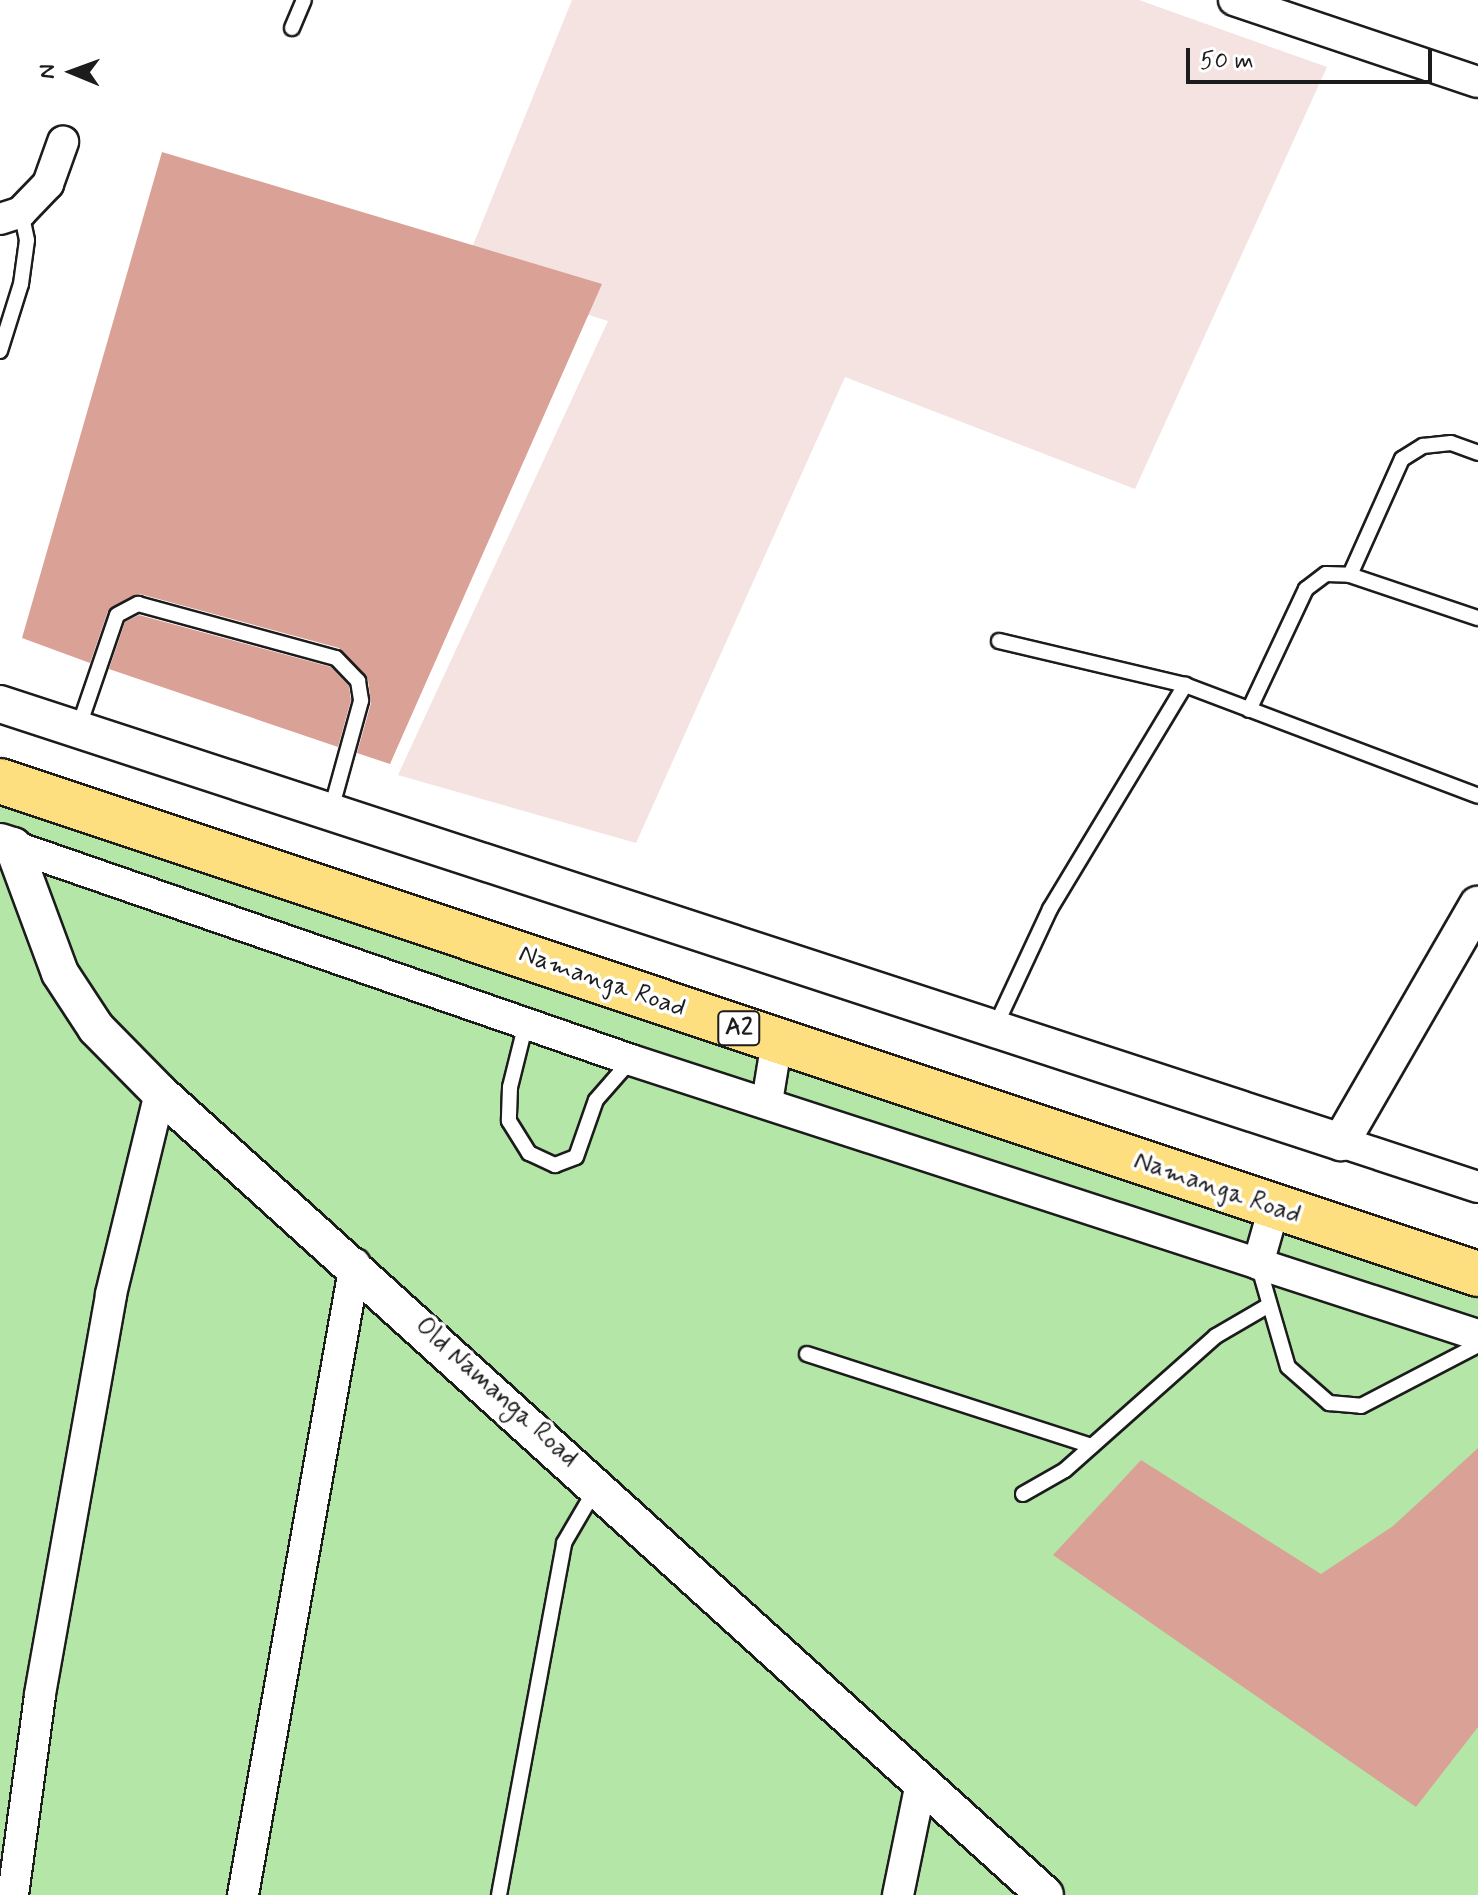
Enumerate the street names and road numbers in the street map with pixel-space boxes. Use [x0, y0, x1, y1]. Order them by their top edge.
street label: Namanga Road [514, 939, 690, 1025]
road number: A2 [717, 1008, 761, 1048]
street label: Namanga Road [1129, 1146, 1305, 1232]
street label: Old Namanga Road [404, 1308, 588, 1478]

